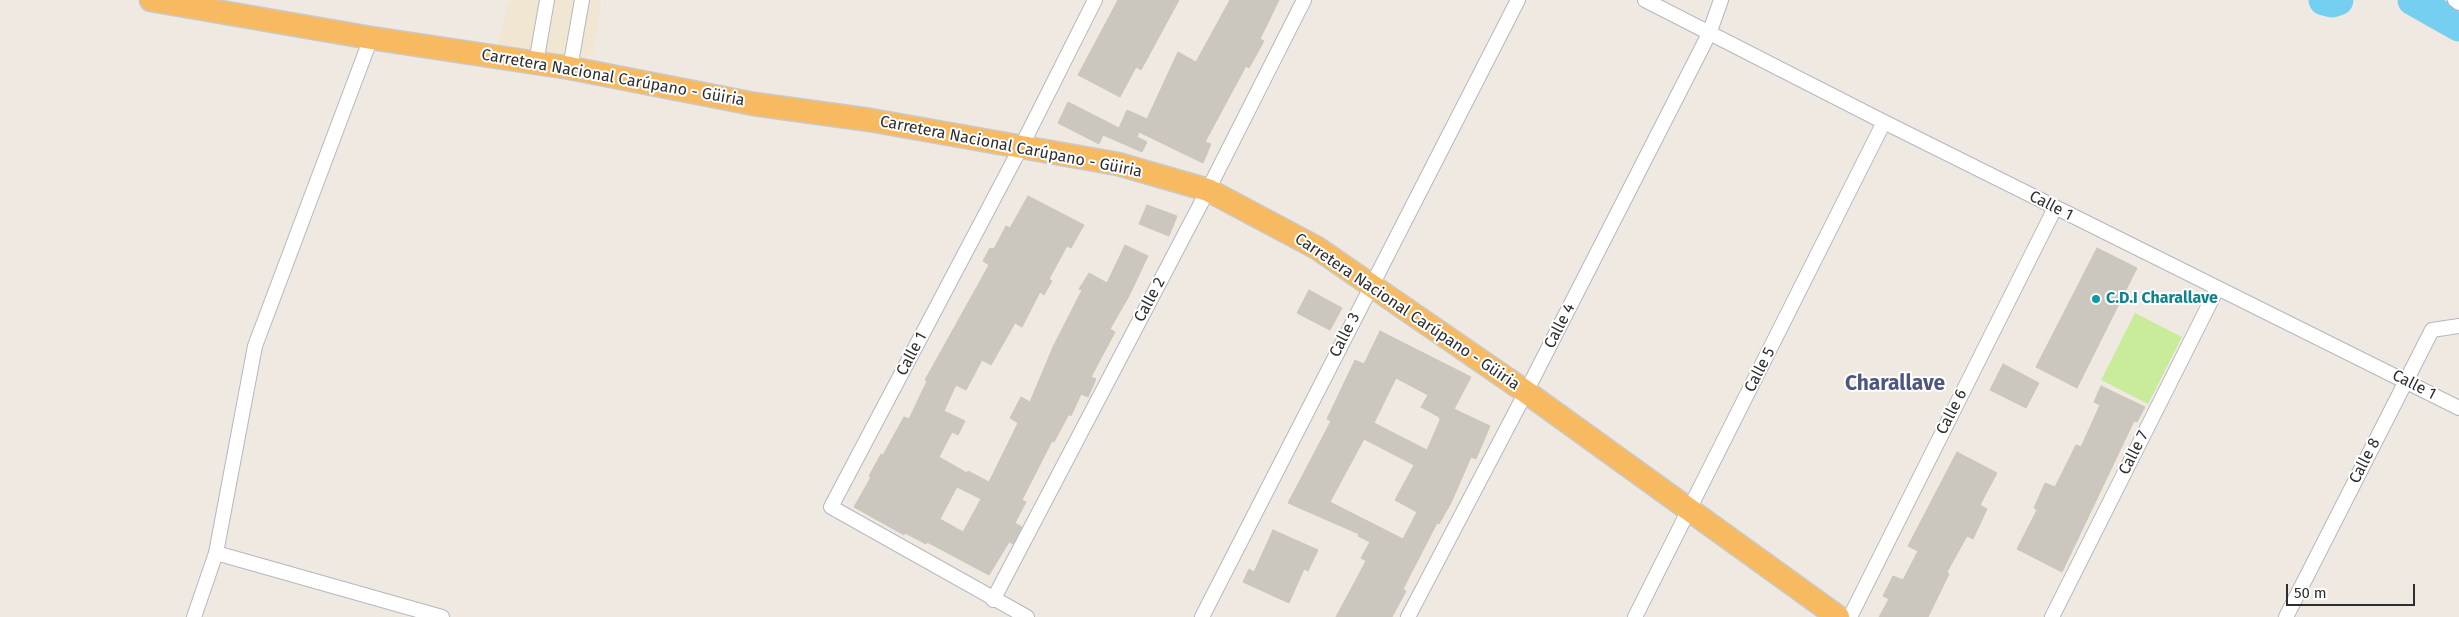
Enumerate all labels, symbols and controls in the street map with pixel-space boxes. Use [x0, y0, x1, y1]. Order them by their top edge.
street label: Carretera Nacional Carúpano - Güiria [480, 45, 746, 111]
street label: Carretera Nacional Carúpano - Güiria [878, 112, 1144, 182]
street label: Calle 1 [2026, 187, 2076, 225]
street label: Carretera Nacional Carúpano - Güiria [1291, 229, 1523, 395]
street label: Calle 2 [1130, 275, 1170, 325]
place label: C.D.I Charallave [2106, 289, 2218, 309]
marker: C.D.I Charallave [2090, 293, 2102, 305]
street label: Calle 4 [1541, 300, 1579, 352]
street label: Calle 3 [1326, 309, 1364, 361]
street label: Calle 1 [893, 329, 931, 379]
street label: Calle 5 [1741, 344, 1779, 396]
street label: Calle 1 [2389, 366, 2439, 404]
district label: Charallave [1845, 371, 1945, 397]
street label: Calle 6 [1933, 386, 1971, 438]
street label: Calle 7 [2115, 428, 2153, 478]
street label: Calle 8 [2345, 435, 2385, 487]
scale bar [2289, 574, 2418, 606]
text: 50 m [2294, 584, 2327, 602]

